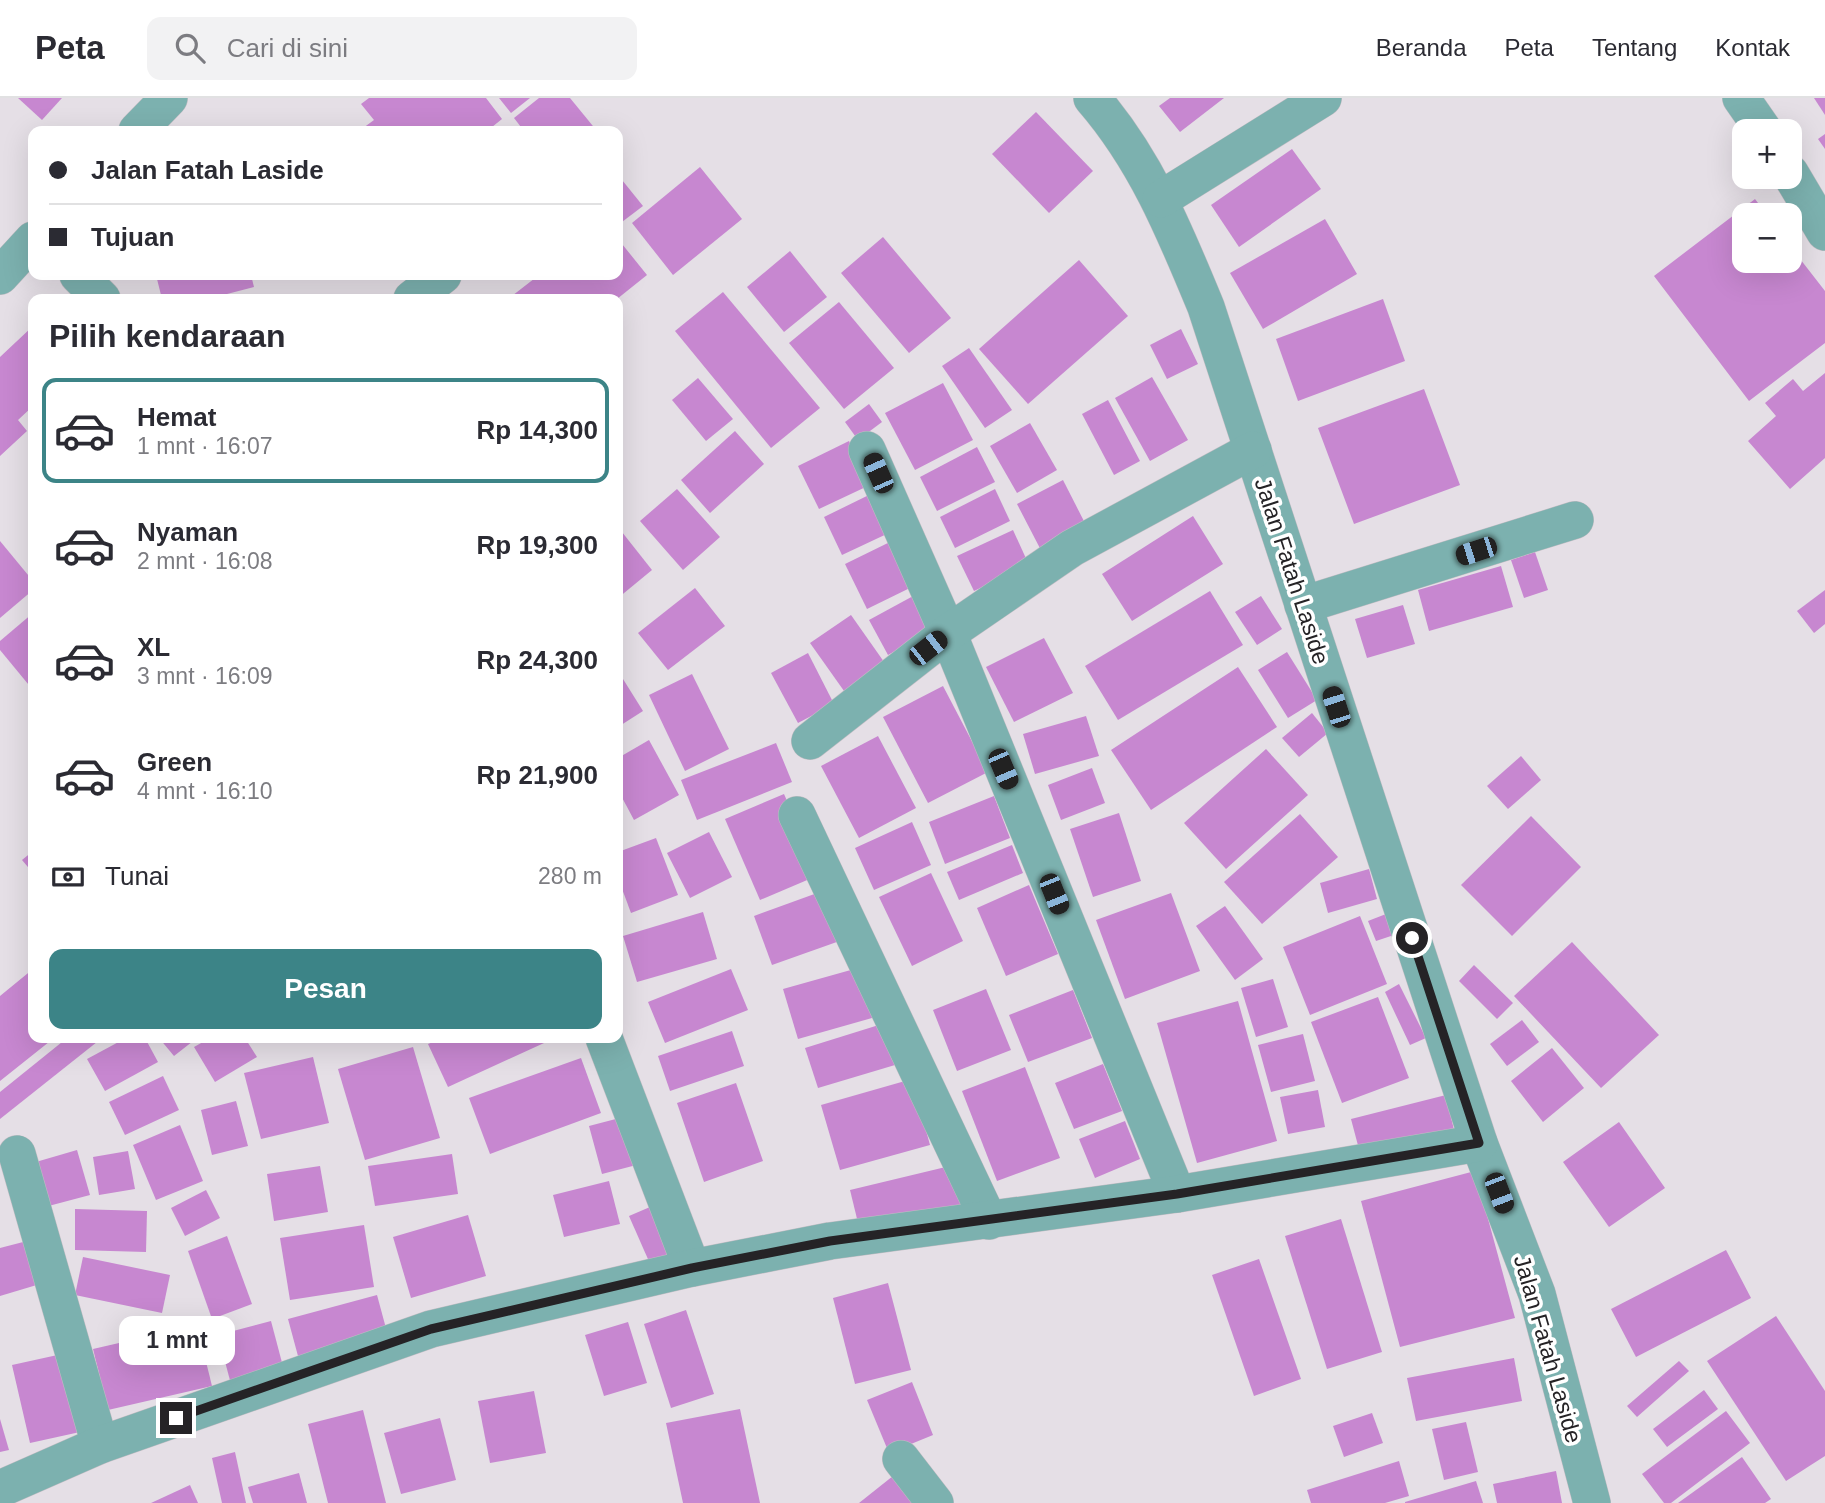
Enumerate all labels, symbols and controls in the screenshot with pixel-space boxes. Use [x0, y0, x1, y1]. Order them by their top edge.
search box [147, 17, 637, 80]
text: Peta [35, 29, 105, 66]
icon: search [171, 29, 209, 67]
text: Cari di sini [227, 33, 348, 63]
text: Beranda [1376, 34, 1467, 61]
text: Peta [1505, 34, 1554, 61]
text: Tentang [1592, 34, 1677, 61]
text: Kontak [1715, 34, 1790, 61]
map controls [1732, 119, 1802, 273]
button: + [1732, 119, 1802, 189]
text: Jalan Fatah Laside [91, 155, 324, 185]
button: − [1732, 203, 1802, 273]
text: Tujuan [91, 222, 174, 252]
text: Pilih kendaraan [49, 318, 286, 354]
icon: car [53, 399, 116, 462]
text: Hemat [137, 402, 216, 432]
text: Rp 14,300 [477, 415, 598, 445]
text: 1 mnt · 16:07 [137, 433, 273, 459]
car [860, 450, 897, 496]
street label: Jalan Fatah Laside [1250, 475, 1334, 667]
icon: car [53, 514, 116, 577]
text: Nyaman [137, 517, 238, 547]
text: Rp 19,300 [477, 530, 598, 560]
car [1453, 535, 1500, 567]
text: 2 mnt · 16:08 [137, 548, 273, 574]
car [905, 627, 952, 669]
icon: car [53, 629, 116, 692]
text: XL [137, 632, 170, 662]
text: Rp 24,300 [477, 645, 598, 675]
text: 3 mnt · 16:09 [137, 663, 273, 689]
car [1320, 684, 1353, 730]
icon: car [53, 744, 116, 807]
car [986, 746, 1021, 792]
text: Green [137, 747, 212, 777]
text: Rp 21,900 [477, 760, 598, 790]
text: 4 mnt · 16:10 [137, 778, 273, 804]
icon: cash [49, 858, 87, 896]
text: Tunai [105, 861, 169, 891]
text: 280 m [538, 863, 602, 889]
car [1037, 871, 1072, 917]
route start [1396, 922, 1428, 954]
button: Pesan [49, 949, 602, 1029]
car [1482, 1170, 1517, 1216]
street label: Jalan Fatah Laside [1509, 1252, 1587, 1446]
callout: 1 mnt [118, 1316, 234, 1366]
text: 1 mnt [146, 1327, 208, 1353]
route end [160, 1402, 192, 1434]

